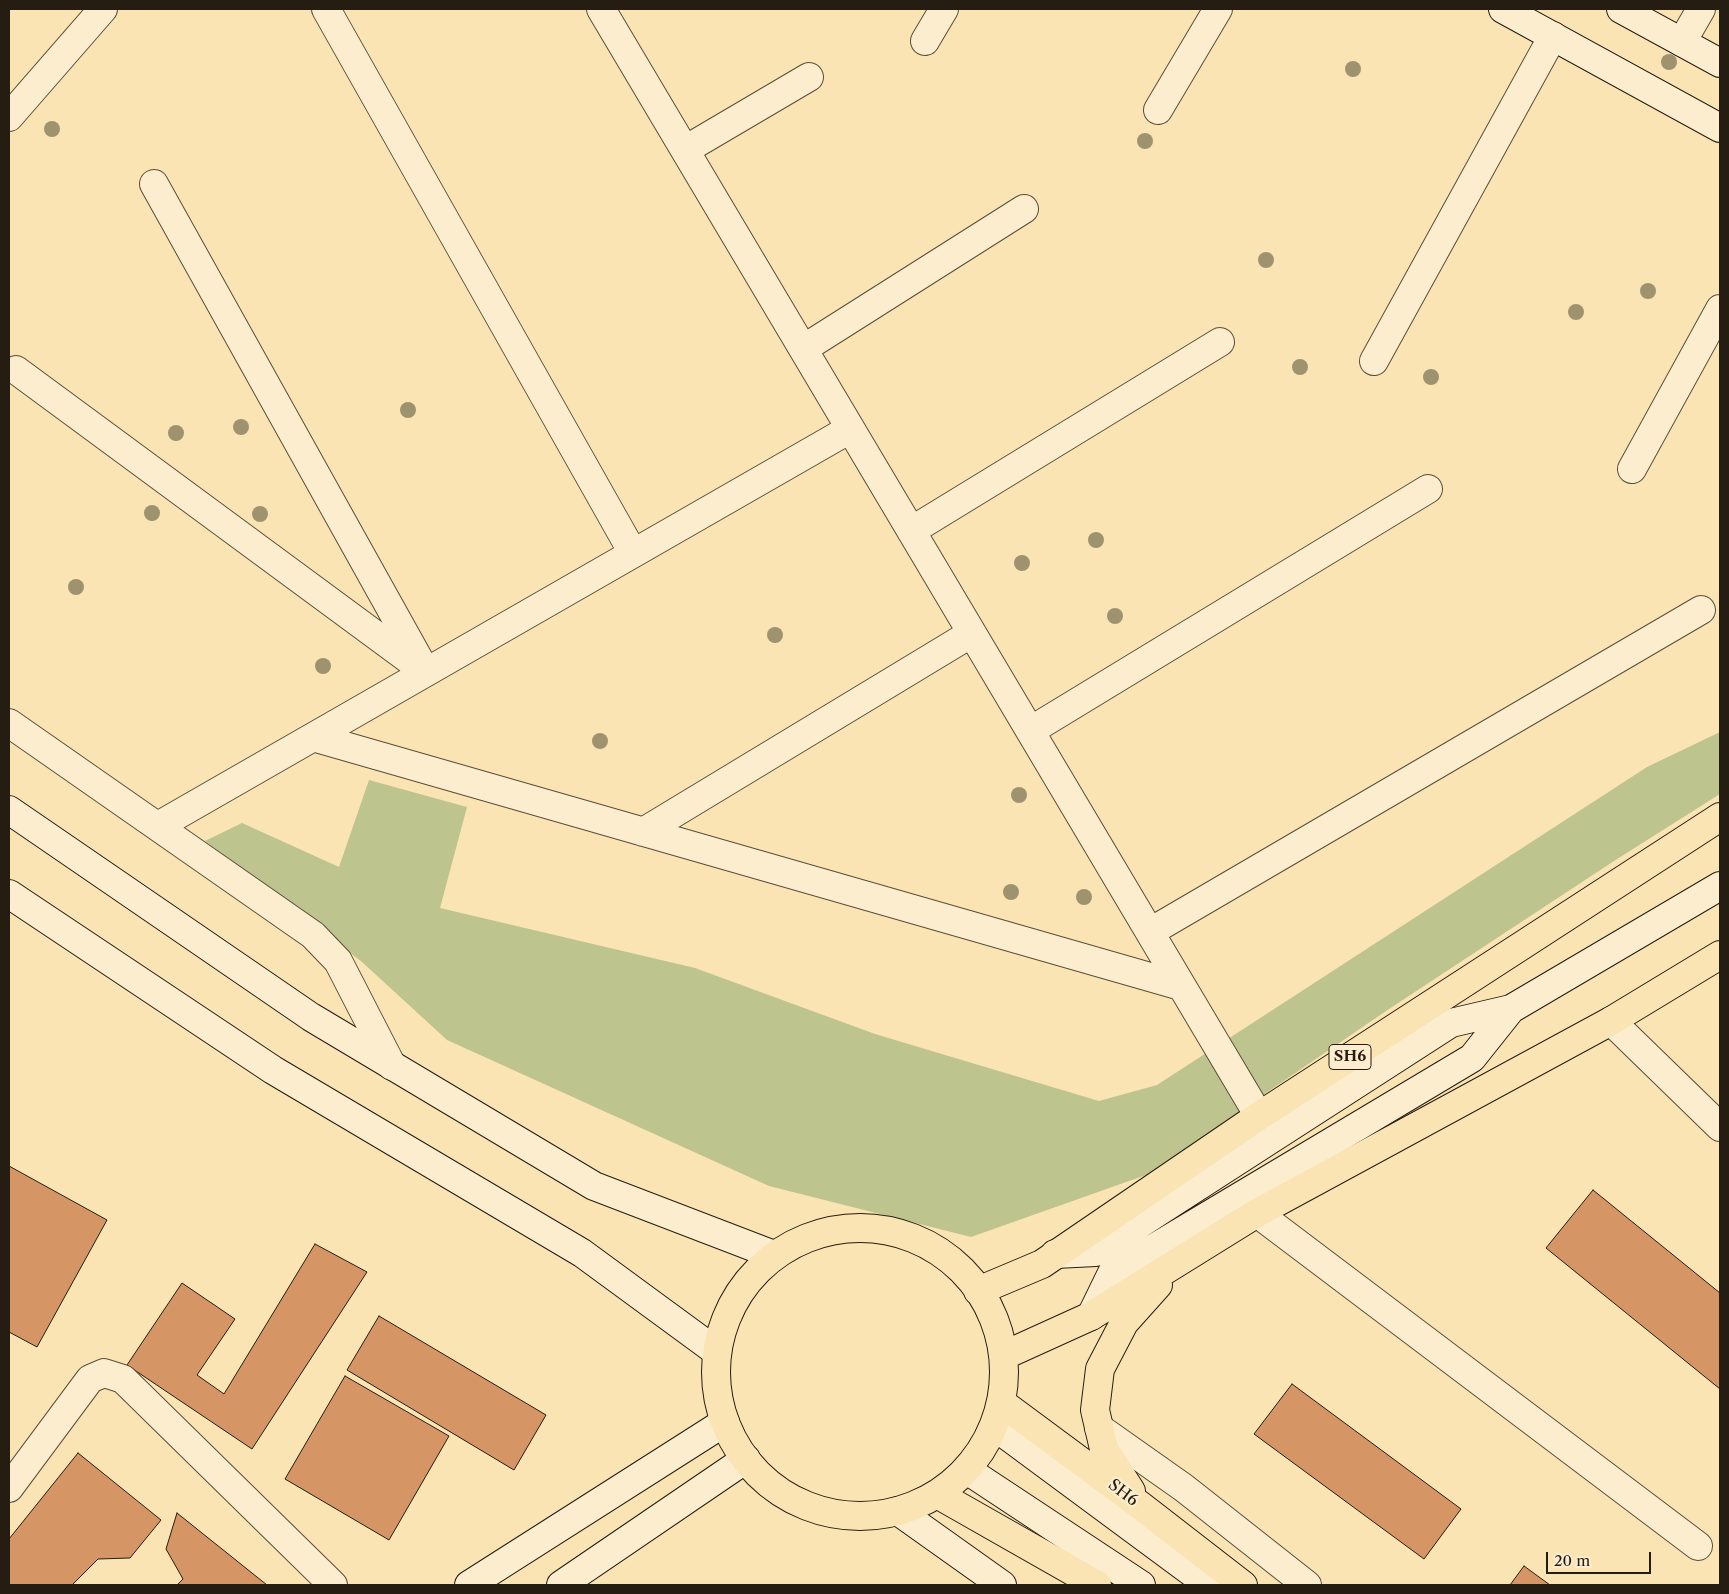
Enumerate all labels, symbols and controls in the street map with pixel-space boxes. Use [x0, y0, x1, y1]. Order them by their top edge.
road number: SH6 [1329, 1044, 1371, 1070]
street label: SH6 [1104, 1476, 1142, 1510]
scale bar [1549, 1542, 1654, 1574]
text: 20 m [1554, 1551, 1590, 1570]

